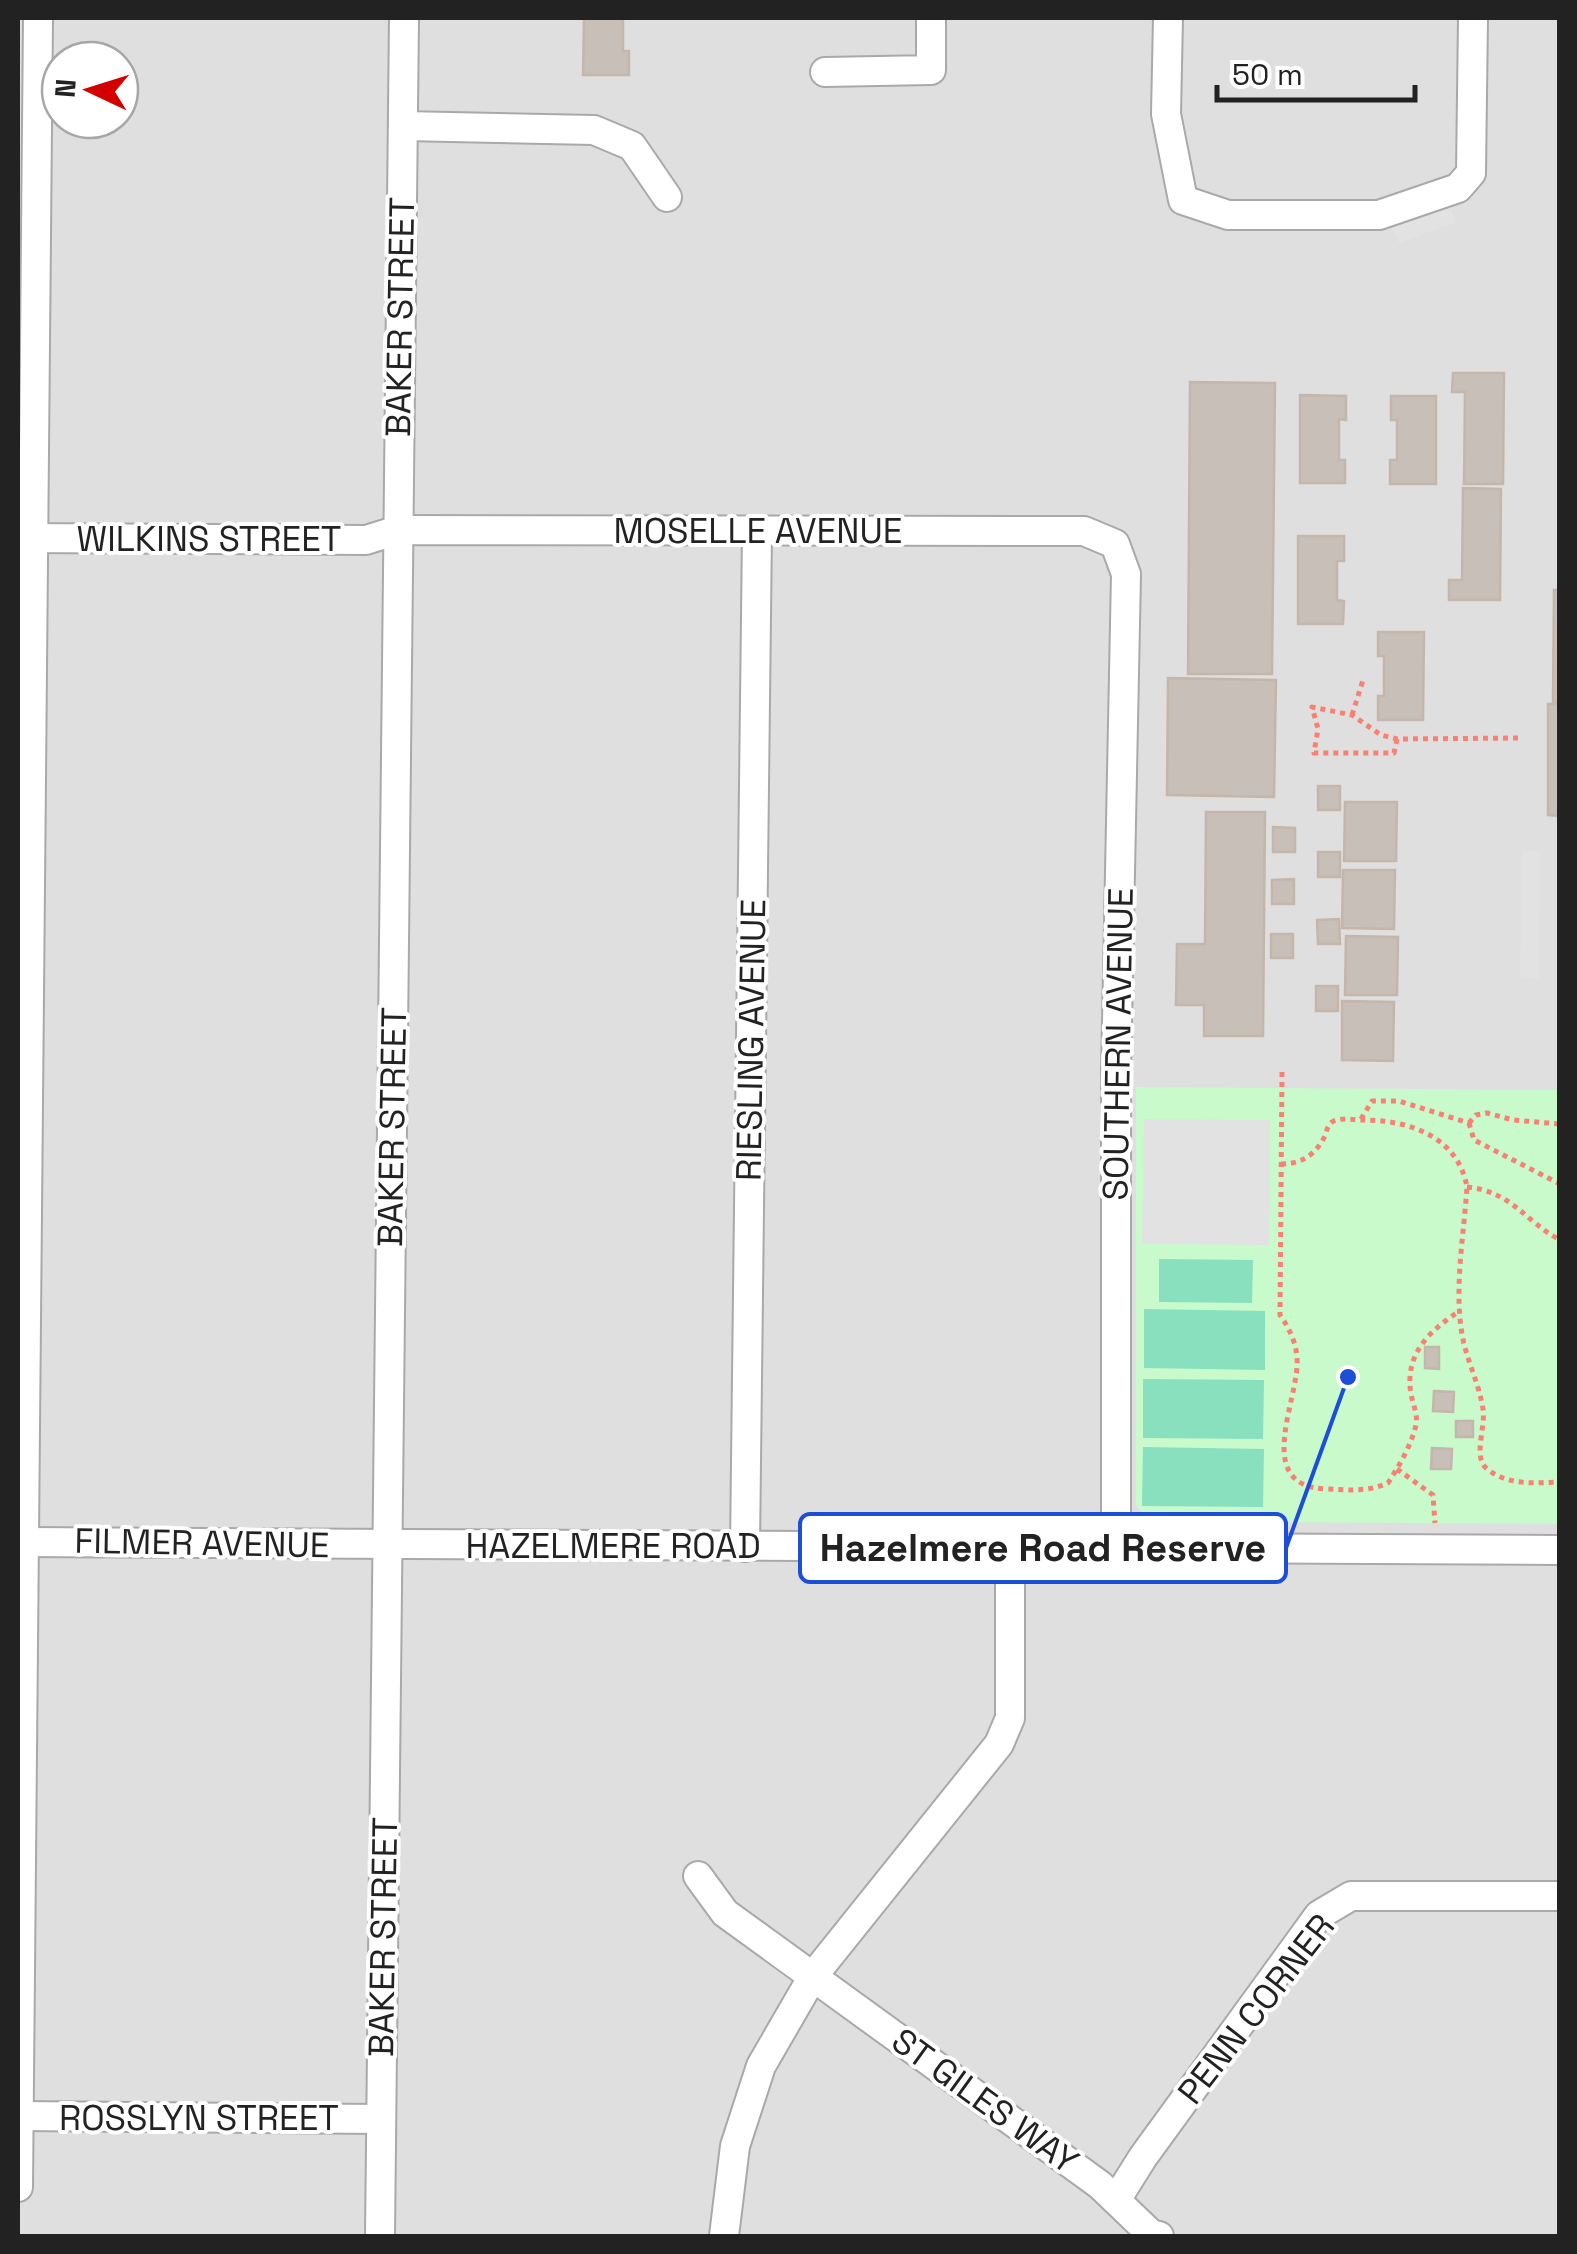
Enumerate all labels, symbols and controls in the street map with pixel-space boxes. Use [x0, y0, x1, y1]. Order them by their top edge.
north arrow [40, 40, 140, 140]
scale bar [1217, 40, 1414, 102]
text: 50 m [1232, 55, 1303, 94]
text: N [46, 78, 84, 99]
street label: BAKER STREET [376, 197, 424, 437]
street label: MOSELLE AVENUE [613, 509, 903, 553]
street label: WILKINS STREET [77, 517, 341, 561]
street label: SOUTHERN AVENUE [1093, 887, 1143, 1201]
street label: RIESLING AVENUE [727, 899, 775, 1181]
street label: BAKER STREET [368, 1007, 416, 1247]
callout: Hazelmere Road Reserve [800, 1514, 1286, 1582]
street label: FILMER AVENUE [74, 1519, 330, 1567]
street label: HAZELMERE ROAD [465, 1524, 761, 1568]
text: Hazelmere Road Reserve [820, 1524, 1266, 1572]
street label: BAKER STREET [359, 1817, 407, 2057]
street label: PENN CORNER [1168, 1905, 1344, 2113]
street label: ST GILES WAY [883, 2018, 1087, 2184]
street label: ROSSLYN STREET [59, 2096, 339, 2140]

